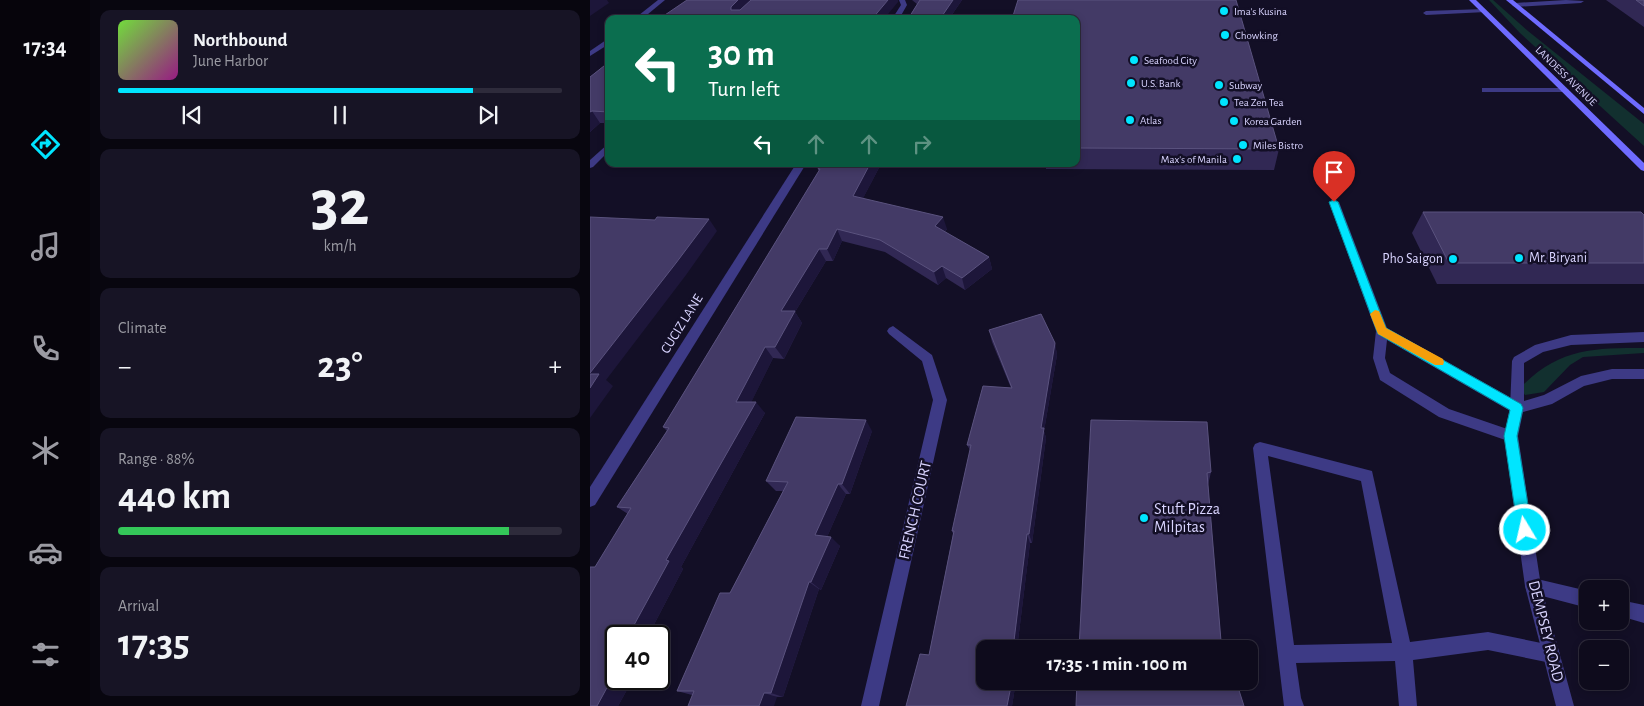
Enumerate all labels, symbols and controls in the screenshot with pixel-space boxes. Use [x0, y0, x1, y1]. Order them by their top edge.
marker: Ima's Kusina [1218, 5, 1230, 17]
place label: Ima's Kusina [1234, 6, 1287, 17]
marker: Chowking [1219, 29, 1231, 41]
place label: Chowking [1235, 30, 1278, 41]
text: Northbound [193, 31, 288, 50]
icon: left [625, 35, 690, 100]
text: 17:34 [23, 36, 67, 58]
text: 30 m [708, 37, 775, 72]
street label: LANDESS AVENUE [1533, 44, 1599, 108]
text: June Harbor [193, 53, 268, 69]
marker: Seafood City [1128, 54, 1140, 66]
place label: Seafood City [1144, 55, 1197, 66]
marker: U.S. Bank [1125, 77, 1137, 89]
text: Turn left [708, 78, 780, 100]
place label: U.S. Bank [1141, 78, 1180, 89]
marker: Subway [1213, 79, 1225, 91]
place label: Subway [1229, 80, 1262, 91]
marker: Tea Zen Tea [1218, 96, 1230, 108]
place label: Tea Zen Tea [1234, 97, 1284, 108]
icon: previous [178, 101, 206, 129]
icon: pause [326, 101, 354, 129]
icon: next [474, 101, 502, 129]
marker: Atlas [1124, 114, 1136, 126]
place label: Atlas [1140, 115, 1162, 126]
marker: Korea Garden [1228, 115, 1240, 127]
place label: Korea Garden [1244, 116, 1302, 127]
icon: directions [28, 127, 63, 162]
icon: left [749, 130, 777, 158]
icon: ahead [802, 130, 830, 158]
icon: ahead [855, 130, 883, 158]
icon: right [908, 130, 936, 158]
marker: Miles Bistro [1237, 139, 1249, 151]
place label: Miles Bistro [1253, 140, 1303, 151]
pin [1313, 151, 1355, 202]
marker: Max's of Manila [1231, 153, 1243, 165]
place label: Max's of Manila [1161, 154, 1227, 165]
icon: arrive [1320, 158, 1348, 186]
text: 32 [311, 172, 369, 237]
icon: music [28, 229, 63, 264]
text: km/h [323, 238, 357, 254]
place label: Mr. Biryani [1529, 251, 1587, 265]
place label: Pho Saigon [1382, 252, 1443, 266]
marker: Mr. Biryani [1513, 252, 1525, 264]
marker: Pho Saigon [1447, 253, 1459, 265]
street label: CUCIZ LANE [658, 292, 706, 356]
text: Climate [118, 320, 167, 336]
icon: phone [28, 331, 63, 366]
text: 23° [317, 347, 363, 385]
text: − [118, 353, 131, 381]
text: + [549, 353, 562, 381]
icon: climate [28, 433, 63, 468]
text: Range · 88% [118, 451, 195, 467]
street label: FRENCH COURT [896, 459, 934, 561]
text: 440 km [118, 478, 231, 516]
place label: Stuft Pizza Milpitas [1154, 501, 1220, 535]
position arrow [1498, 503, 1550, 555]
marker: Stuft Pizza Milpitas [1138, 512, 1150, 524]
icon: car [28, 535, 63, 570]
street label: DEMPSEY ROAD [1526, 579, 1566, 683]
map controls [1579, 580, 1629, 690]
button: + [1579, 580, 1629, 630]
text: Arrival [118, 598, 159, 614]
text: 17:35 [118, 625, 190, 663]
speed limit sign: 40 [605, 625, 670, 690]
icon: filters [28, 637, 63, 672]
button: − [1579, 640, 1629, 690]
text: 17:35 · 1 min · 100 m [1047, 655, 1187, 674]

